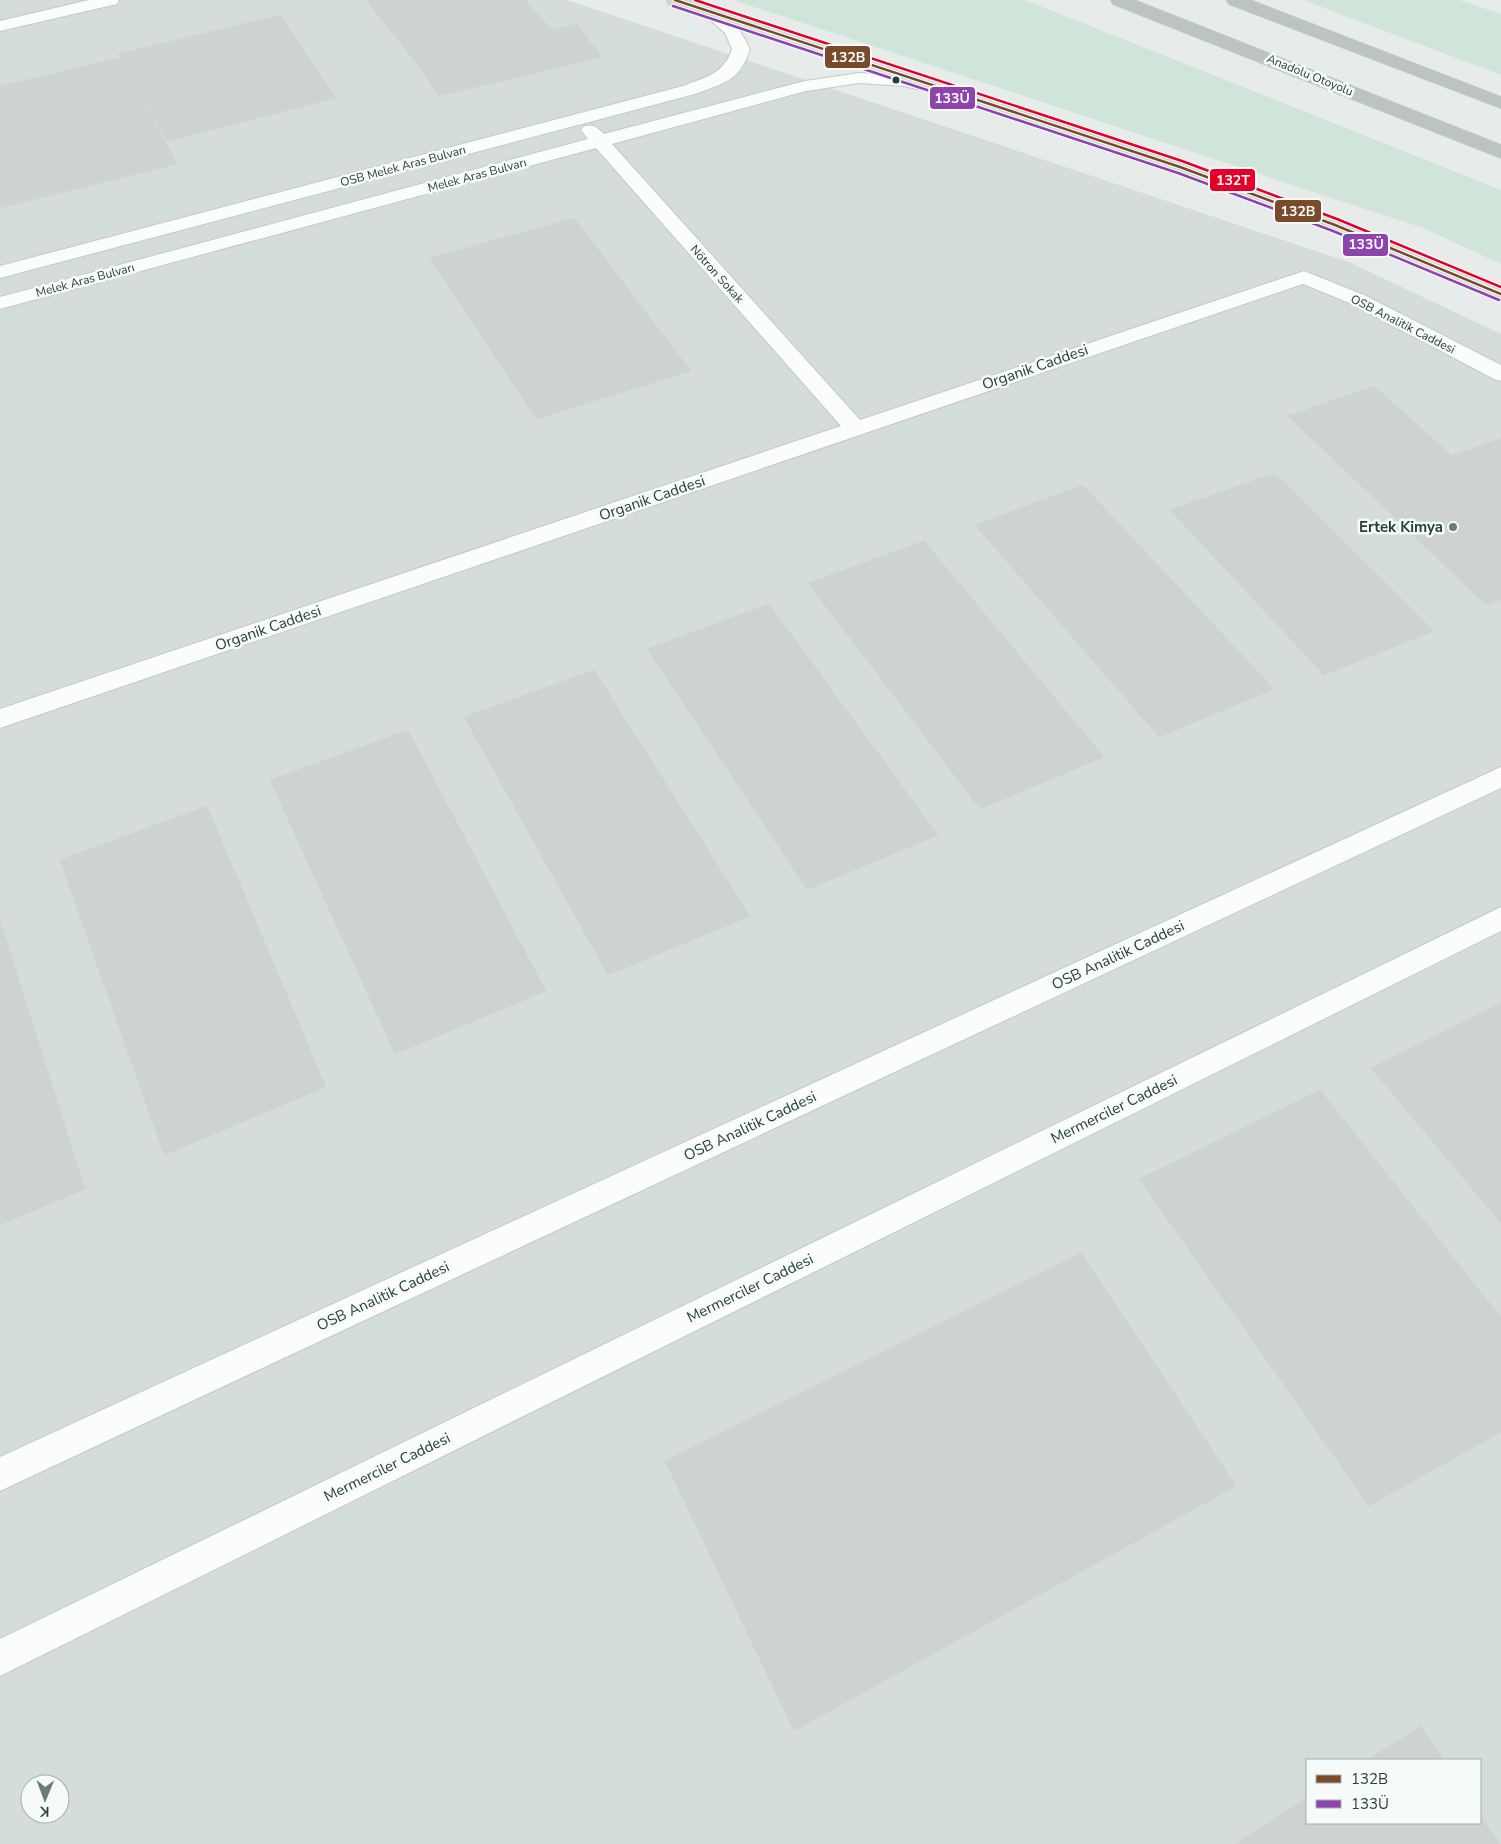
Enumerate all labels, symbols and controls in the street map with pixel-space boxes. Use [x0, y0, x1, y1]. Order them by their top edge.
line badge: 132B [824, 45, 871, 69]
text: 132B [831, 48, 865, 67]
street label: Anadolu Otoyolu [1264, 50, 1356, 100]
unlabelled marker [891, 75, 901, 85]
line badge: 133Ü [929, 86, 976, 110]
text: 133Ü [934, 89, 970, 108]
street label: OSB Melek Aras Bulvarı [338, 142, 468, 190]
street label: Melek Aras Bulvarı [426, 154, 528, 196]
line badge: 132T [1209, 168, 1256, 192]
text: 132T [1216, 171, 1250, 190]
line badge: 132B [1274, 199, 1322, 223]
text: 132B [1281, 202, 1315, 221]
line badge: 133Ü [1342, 233, 1389, 257]
text: 133Ü [1348, 235, 1384, 254]
street label: Nötron Sokak [687, 242, 748, 307]
street label: Melek Aras Bulvarı [34, 259, 136, 301]
street label: OSB Analitik Caddesi [1348, 291, 1458, 357]
street label: Organik Caddesi [979, 340, 1091, 394]
street label: Organik Caddesi [596, 471, 708, 525]
place label: Ertek Kimya [1359, 517, 1443, 537]
marker: Ertek Kimya [1447, 521, 1459, 533]
street label: Organik Caddesi [212, 601, 324, 655]
street label: OSB Analitik Caddesi [1048, 915, 1188, 995]
street label: Mermerciler Caddesi [1047, 1070, 1181, 1148]
street label: OSB Analitik Caddesi [680, 1086, 820, 1166]
street label: Mermerciler Caddesi [683, 1249, 817, 1327]
street label: OSB Analitik Caddesi [313, 1256, 453, 1336]
street label: Mermerciler Caddesi [320, 1428, 454, 1506]
legend [1306, 1759, 1481, 1824]
text: 132B [1351, 1769, 1388, 1789]
north arrow [20, 1774, 70, 1824]
text: 133Ü [1351, 1794, 1389, 1814]
text: K [39, 1802, 50, 1821]

